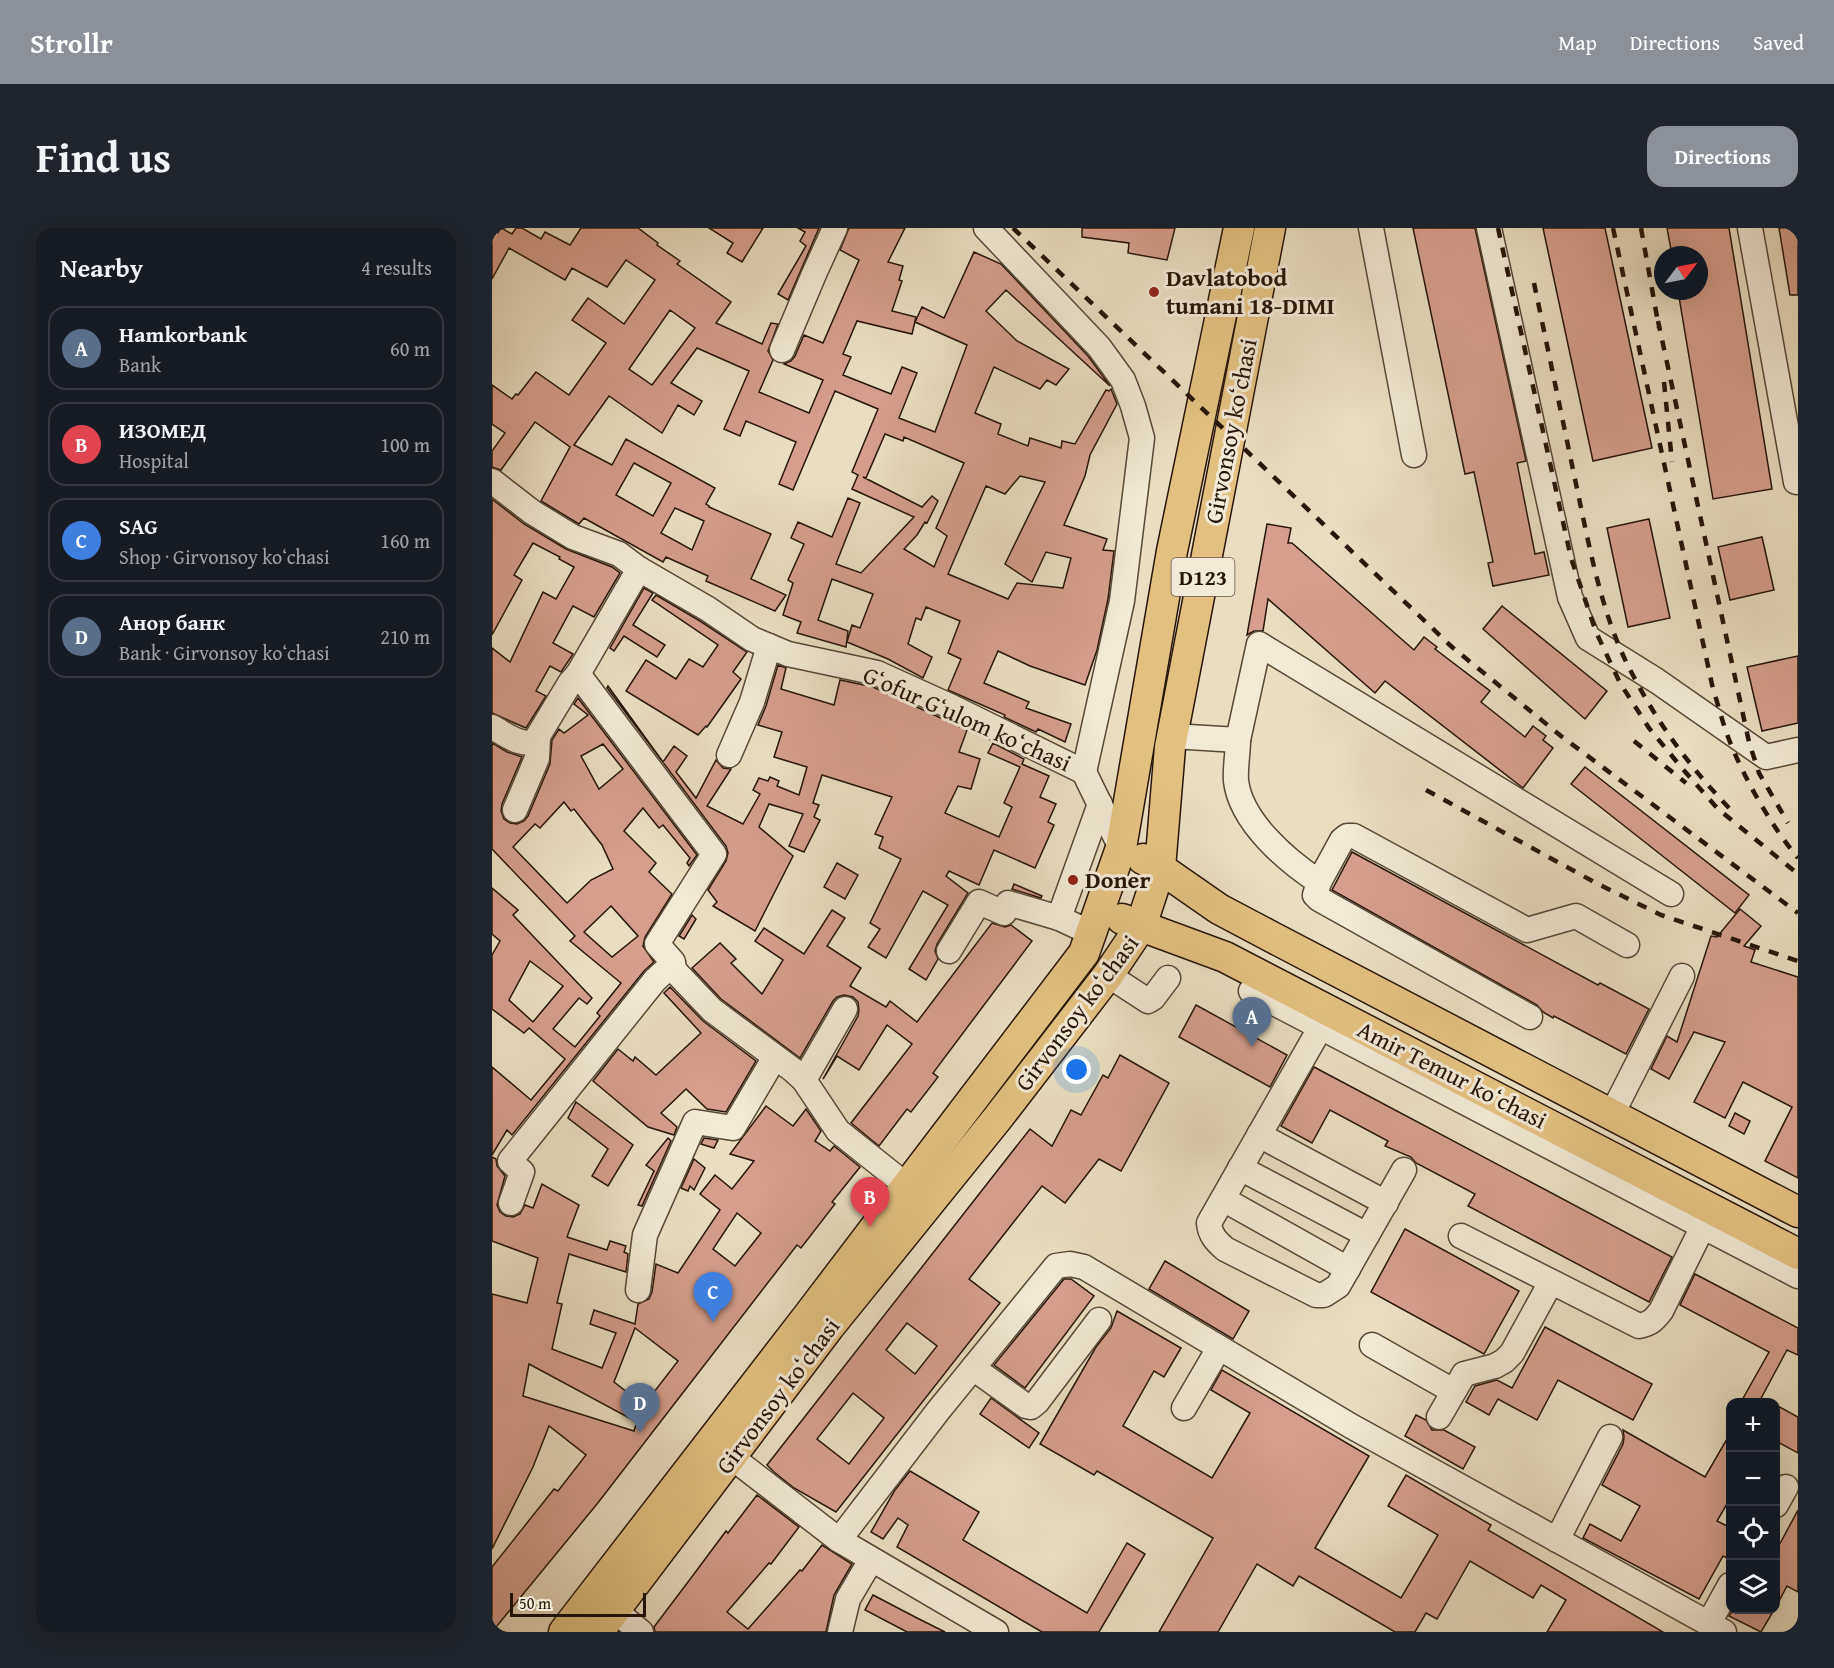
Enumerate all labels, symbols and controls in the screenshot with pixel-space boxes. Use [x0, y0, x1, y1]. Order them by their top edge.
text: Strollr [30, 22, 113, 63]
text: Map [1558, 27, 1597, 58]
text: Directions [1630, 27, 1720, 58]
text: Saved [1753, 27, 1804, 58]
text: Find us [36, 126, 171, 187]
button: Directions [1647, 126, 1798, 187]
north arrow [1654, 246, 1708, 300]
text: Nearby [60, 248, 143, 287]
text: 4 results [361, 253, 432, 282]
place label: Davlatobod tumani 18-DIMI [1166, 260, 1335, 323]
marker: Davlatobod tumani 18-DIMI [1147, 285, 1161, 299]
text: Hamkorbank [119, 318, 247, 350]
text: A [75, 334, 88, 363]
text: 60 m [390, 334, 430, 363]
street label: Girvonsoy koʻchasi [1195, 335, 1266, 526]
text: Bank [119, 350, 161, 379]
text: ИЗОМЕД [119, 414, 206, 446]
text: B [75, 430, 88, 459]
text: 100 m [380, 430, 430, 459]
text: Hospital [119, 446, 189, 475]
text: SAG [119, 510, 158, 542]
text: C [76, 526, 87, 555]
text: 160 m [380, 526, 430, 555]
text: Shop · Girvonsoy koʻchasi [119, 542, 330, 571]
road number: D123 [1172, 558, 1234, 596]
text: Анор банк [119, 606, 225, 638]
text: D [75, 622, 88, 651]
text: 210 m [380, 622, 430, 651]
text: Bank · Girvonsoy koʻchasi [119, 638, 330, 667]
street label: Gʻofur Gʻulom koʻchasi [857, 657, 1077, 780]
place label: Doner [1085, 862, 1150, 897]
marker: Doner [1066, 873, 1080, 887]
street label: Girvonsoy koʻchasi [1006, 927, 1147, 1098]
pin: A [1232, 998, 1272, 1047]
street label: Amir Temur koʻchasi [1351, 1012, 1553, 1138]
your location [1062, 1055, 1091, 1084]
pin: B [850, 1178, 890, 1227]
pin: C [694, 1272, 732, 1322]
street label: Girvonsoy koʻchasi [707, 1310, 848, 1481]
pin: D [620, 1384, 660, 1433]
map controls [1726, 1398, 1780, 1614]
button: + [1726, 1398, 1780, 1452]
button: − [1726, 1452, 1780, 1506]
button: locate [1726, 1506, 1780, 1560]
button: layers [1726, 1560, 1780, 1614]
scale bar [510, 1590, 646, 1618]
text: 50 m [519, 1591, 551, 1615]

